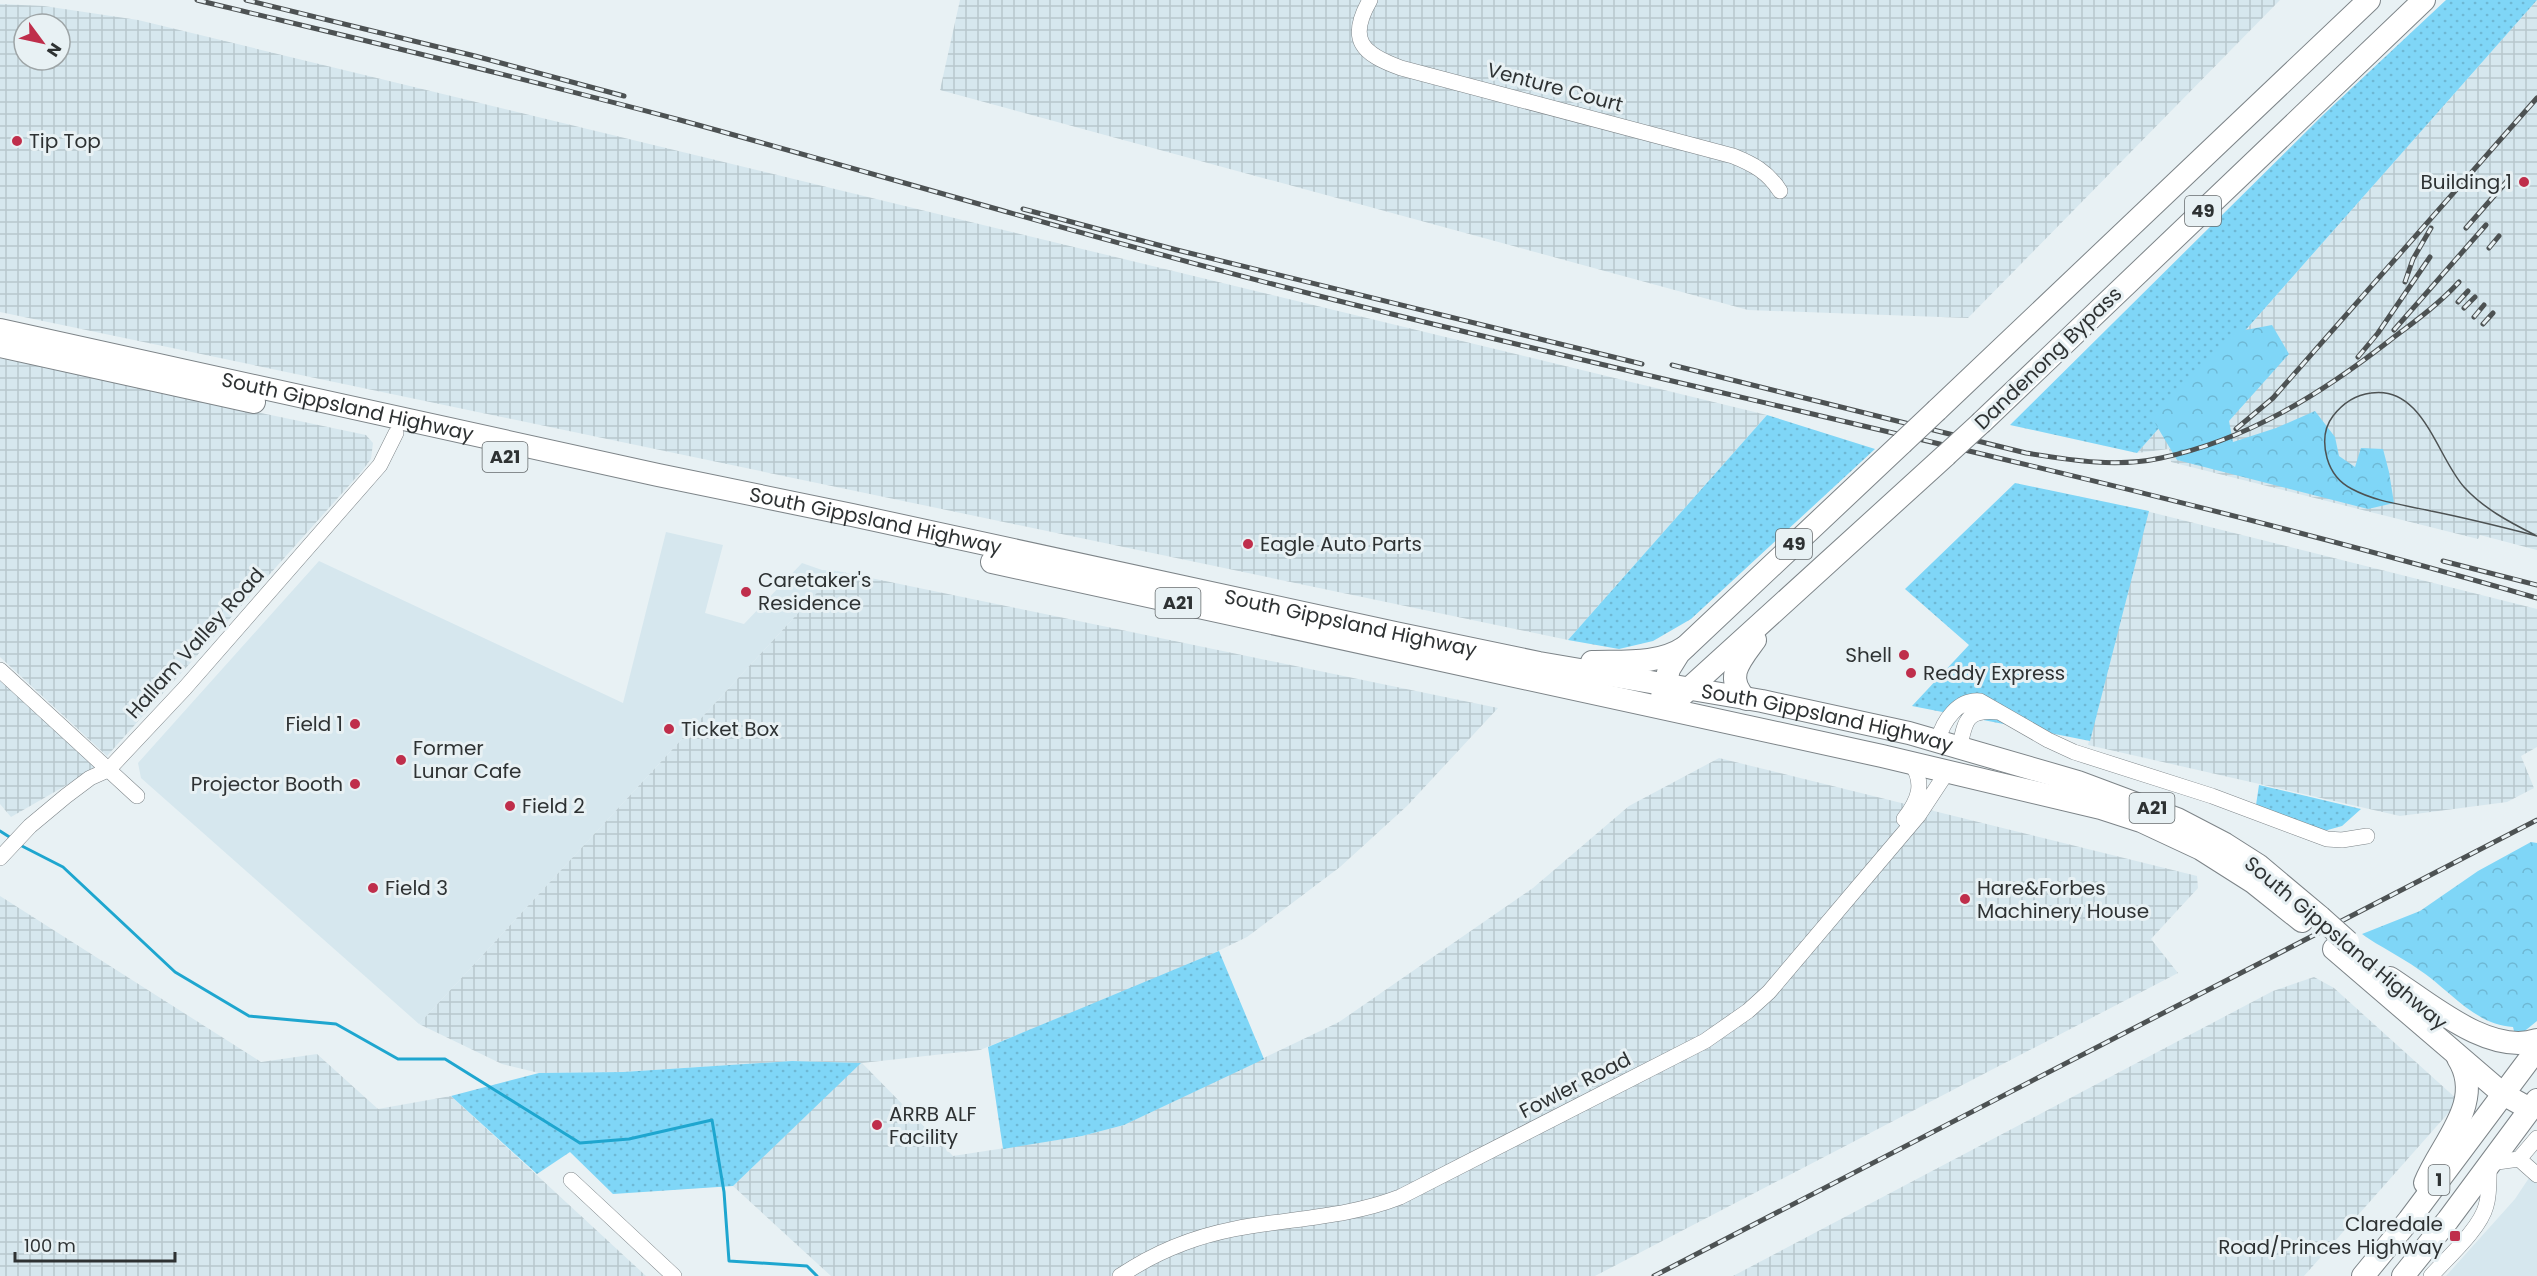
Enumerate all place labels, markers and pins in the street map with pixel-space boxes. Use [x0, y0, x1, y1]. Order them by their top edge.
place label: Tip Top [29, 127, 101, 155]
marker: Tip Top [10, 134, 24, 148]
place label: Building 1 [2421, 168, 2512, 196]
marker: Building 1 [2517, 175, 2531, 189]
place label: Eagle Auto Parts [1260, 530, 1422, 558]
marker: Eagle Auto Parts [1241, 537, 1255, 551]
place label: Caretaker's Residence [758, 566, 871, 617]
marker: Caretaker's Residence [739, 585, 753, 599]
place label: Shell [1845, 641, 1892, 669]
marker: Shell [1897, 648, 1911, 662]
place label: Reddy Express [1923, 659, 2065, 687]
marker: Reddy Express [1904, 666, 1918, 680]
place label: Field 1 [285, 710, 343, 738]
place label: Ticket Box [681, 715, 779, 743]
marker: Field 1 [348, 717, 362, 731]
marker: Ticket Box [662, 722, 676, 736]
place label: Former Lunar Cafe [413, 734, 522, 785]
marker: Former Lunar Cafe [394, 753, 408, 767]
place label: Projector Booth [191, 770, 343, 798]
marker: Projector Booth [348, 777, 362, 791]
place label: Field 2 [522, 792, 585, 820]
marker: Field 2 [503, 799, 517, 813]
place label: Field 3 [385, 874, 448, 902]
place label: Hare&Forbes Machinery House [1977, 874, 2149, 925]
marker: Field 3 [366, 881, 380, 895]
marker: Hare&Forbes Machinery House [1958, 892, 1972, 906]
place label: ARRB ALF Facility [889, 1100, 977, 1151]
marker: ARRB ALF Facility [870, 1118, 884, 1132]
place label: Claredale Road/Princes Highway [2218, 1210, 2443, 1261]
marker: Claredale Road/Princes Highway [2448, 1229, 2462, 1243]

